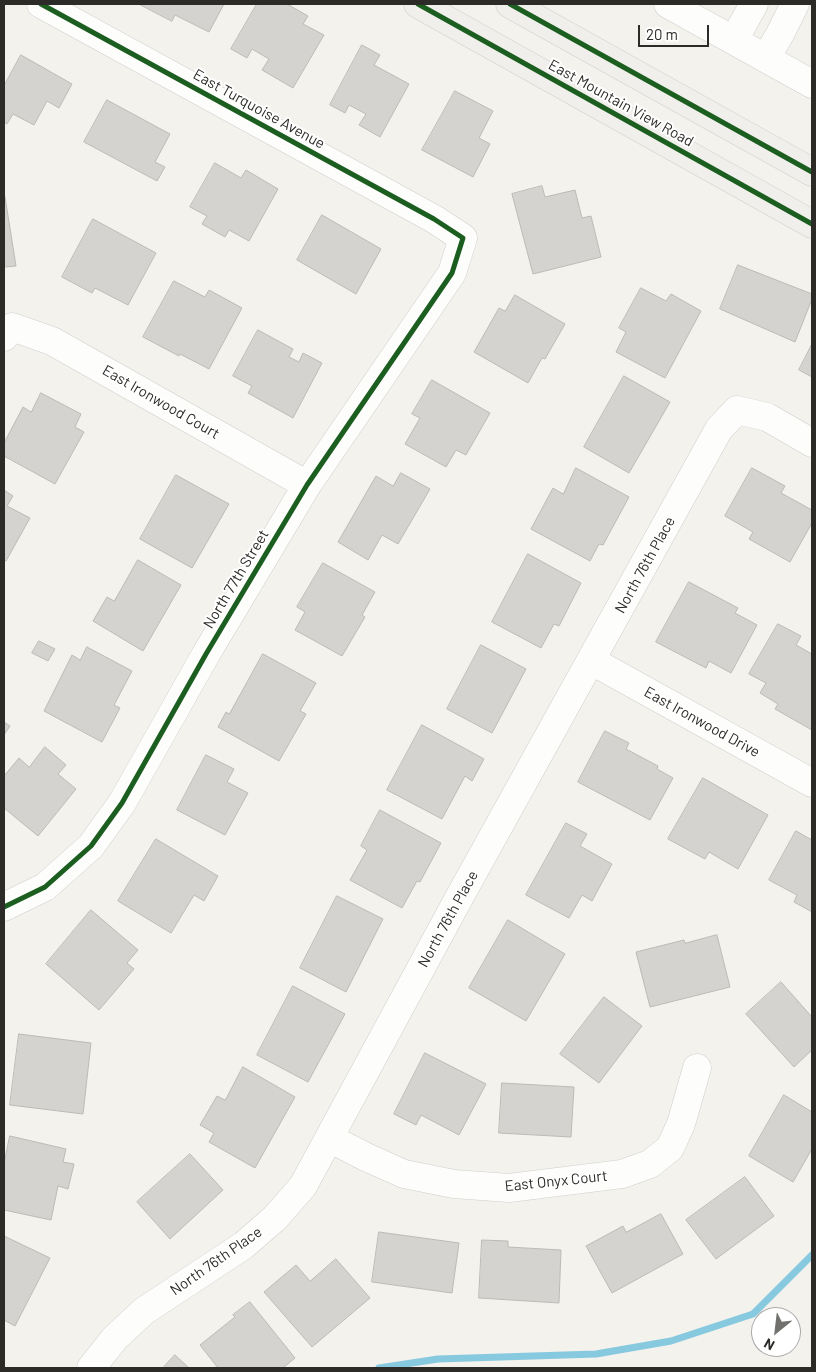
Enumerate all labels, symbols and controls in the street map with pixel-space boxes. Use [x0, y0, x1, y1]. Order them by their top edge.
scale bar [641, 15, 712, 47]
text: 20 m [646, 25, 678, 43]
street label: East Mountain View Road [545, 56, 697, 150]
street label: East Turquoise Avenue [190, 65, 328, 153]
street label: East Ironwood Court [99, 361, 223, 443]
street label: North 76th Place [611, 514, 679, 616]
street label: North 77th Street [199, 526, 273, 632]
street label: East Ironwood Drive [641, 683, 763, 761]
street label: North 76th Place [414, 868, 482, 970]
street label: East Onyx Court [504, 1167, 608, 1195]
street label: North 76th Place [167, 1223, 265, 1299]
north arrow [751, 1307, 801, 1357]
text: N [761, 1335, 777, 1354]

